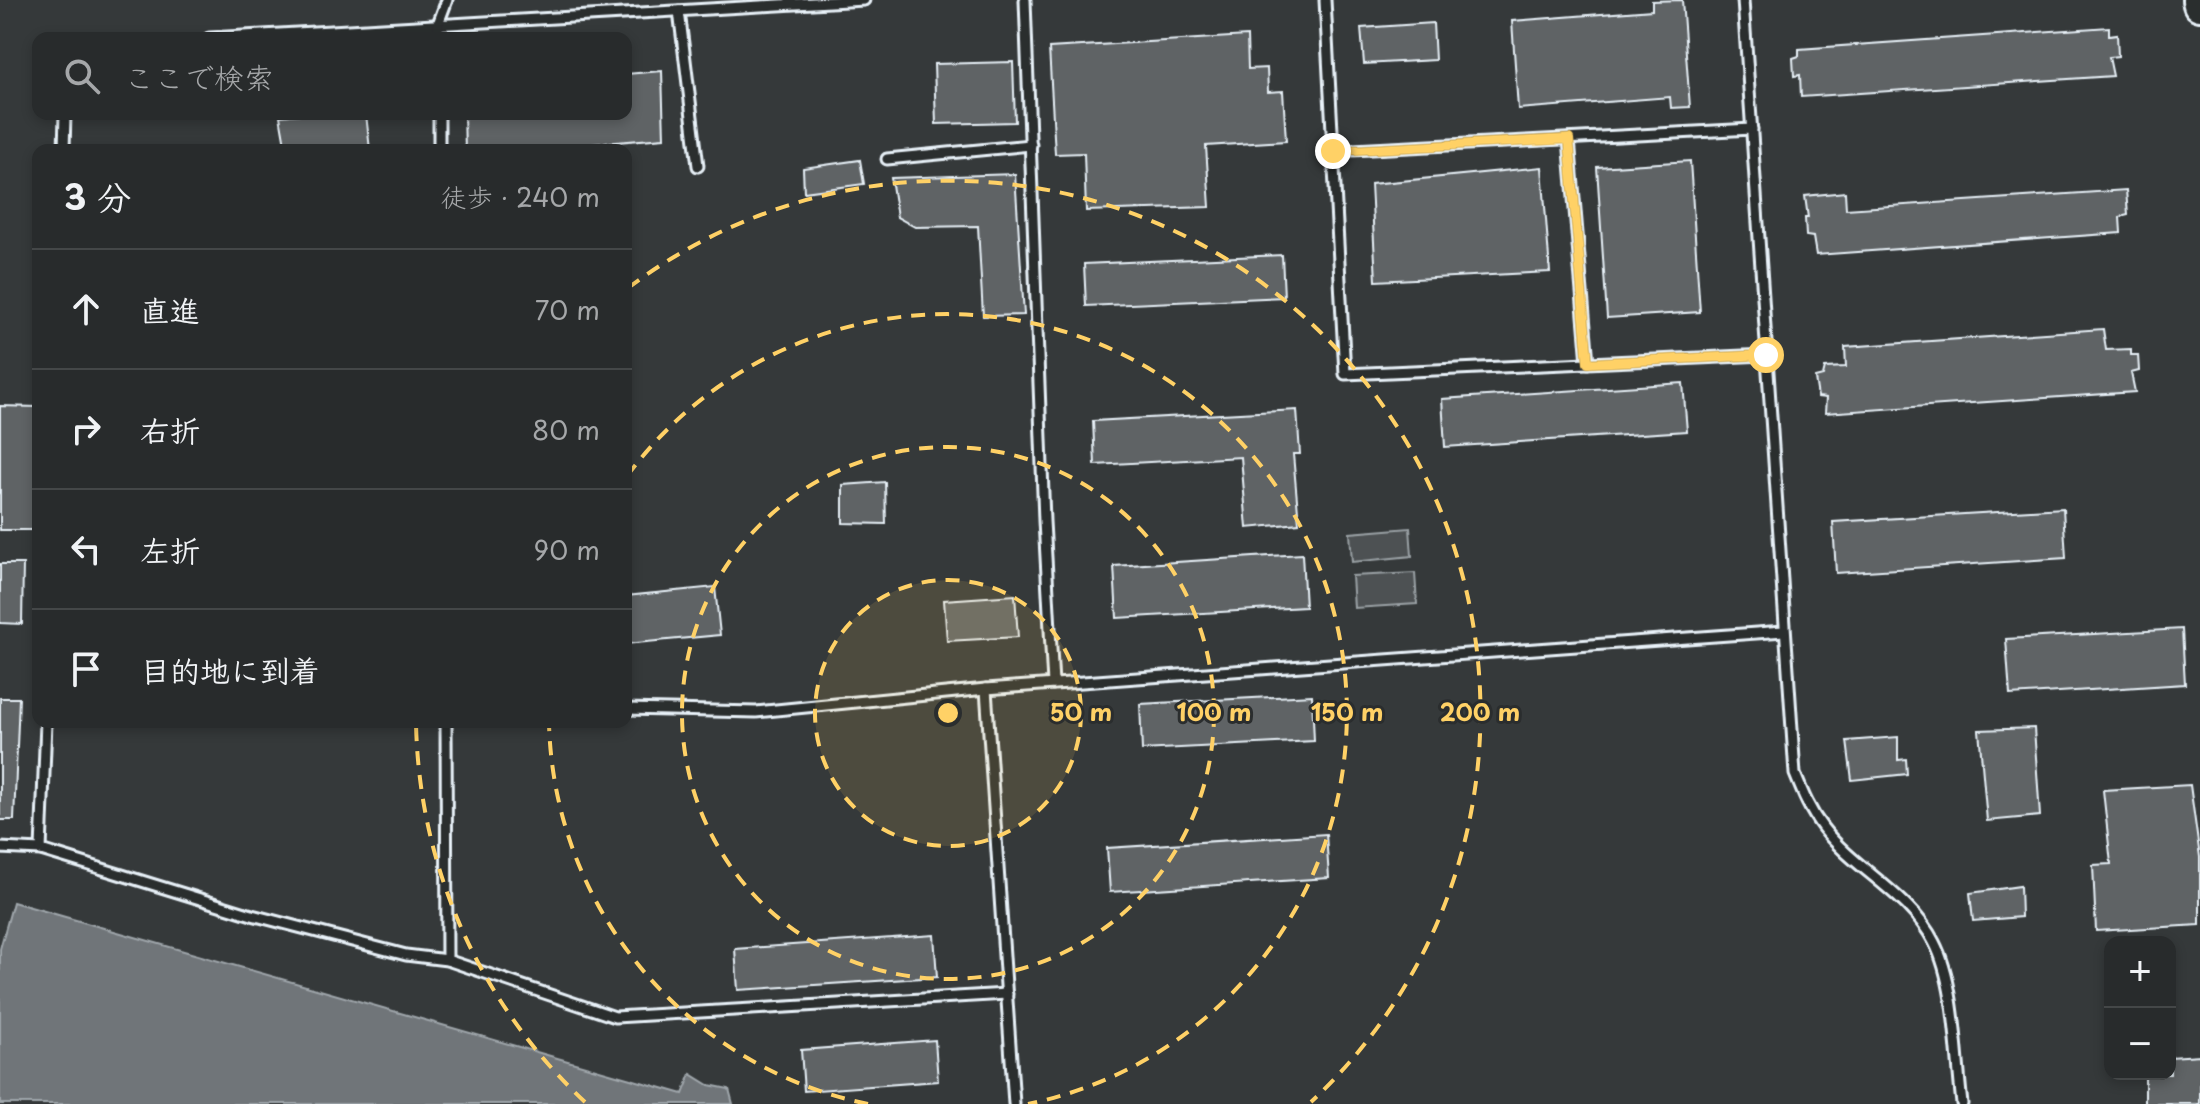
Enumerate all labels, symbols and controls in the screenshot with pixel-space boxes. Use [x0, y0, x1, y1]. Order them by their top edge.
search box [32, 32, 632, 120]
icon: search [60, 54, 104, 98]
text: ここで検索 [124, 54, 274, 99]
route end [1315, 133, 1351, 169]
text: 3 分 [64, 170, 131, 222]
text: 徒歩 · 240 m [441, 177, 600, 216]
icon: ahead [64, 287, 108, 331]
text: 直進 [140, 287, 200, 332]
text: 70 m [535, 290, 600, 329]
route start [1748, 337, 1784, 373]
icon: right [64, 407, 108, 451]
text: 右折 [140, 407, 200, 452]
text: 80 m [532, 410, 600, 449]
icon: left [64, 527, 108, 571]
text: 左折 [140, 527, 200, 572]
text: 90 m [533, 530, 600, 569]
icon: arrive [64, 647, 108, 691]
text: 目的地に到着 [140, 647, 320, 692]
text: 50 m [1050, 693, 1112, 729]
text: 100 m [1177, 693, 1251, 729]
text: 150 m [1311, 693, 1383, 729]
text: 200 m [1440, 693, 1520, 729]
centre of rings [934, 699, 962, 727]
map controls [2104, 936, 2176, 1080]
button: + [2104, 936, 2176, 1008]
button: − [2104, 1008, 2176, 1080]

